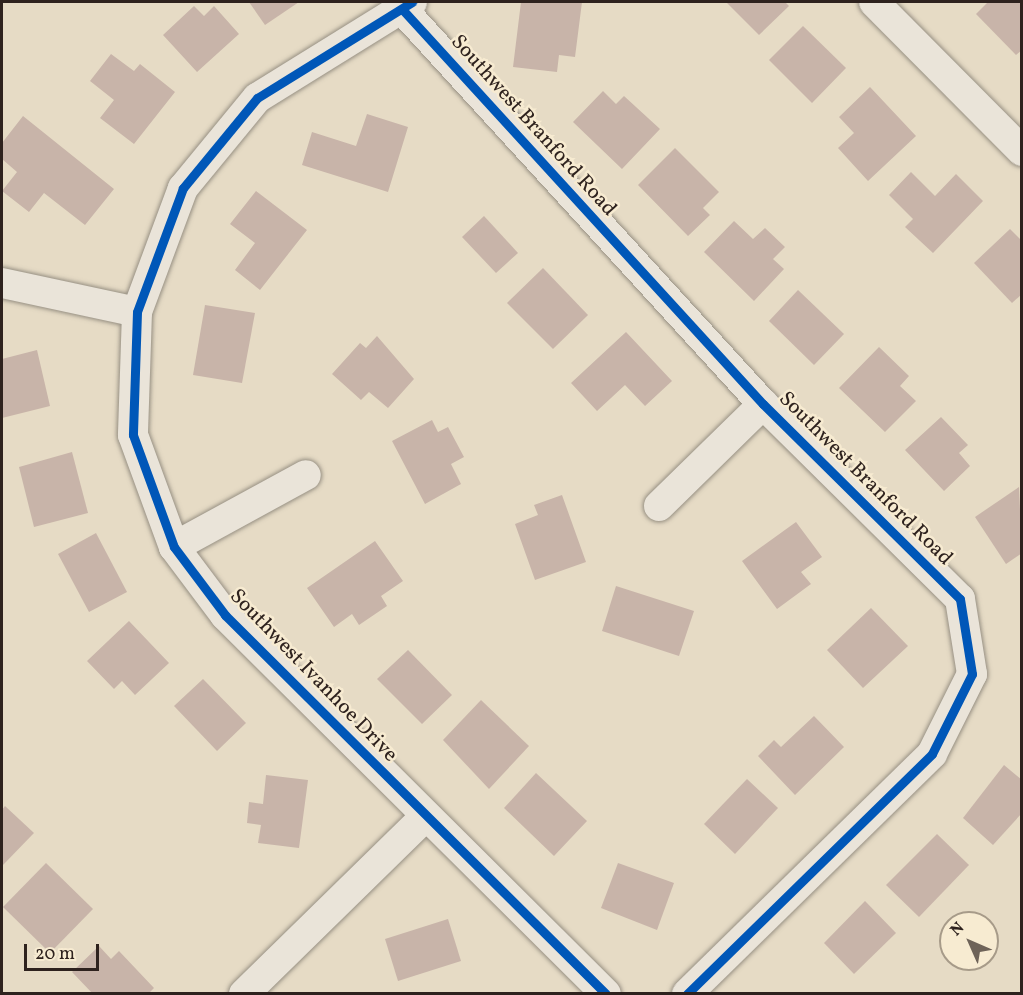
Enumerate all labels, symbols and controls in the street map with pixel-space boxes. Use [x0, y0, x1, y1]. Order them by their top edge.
street label: Southwest Branford Road [445, 30, 621, 222]
street label: Southwest Branford Road [773, 387, 957, 571]
street label: Southwest Ivanhoe Drive [224, 584, 402, 768]
north arrow [939, 911, 999, 971]
text: N [946, 918, 970, 942]
scale bar [27, 932, 102, 970]
text: 20 m [35, 942, 75, 967]

